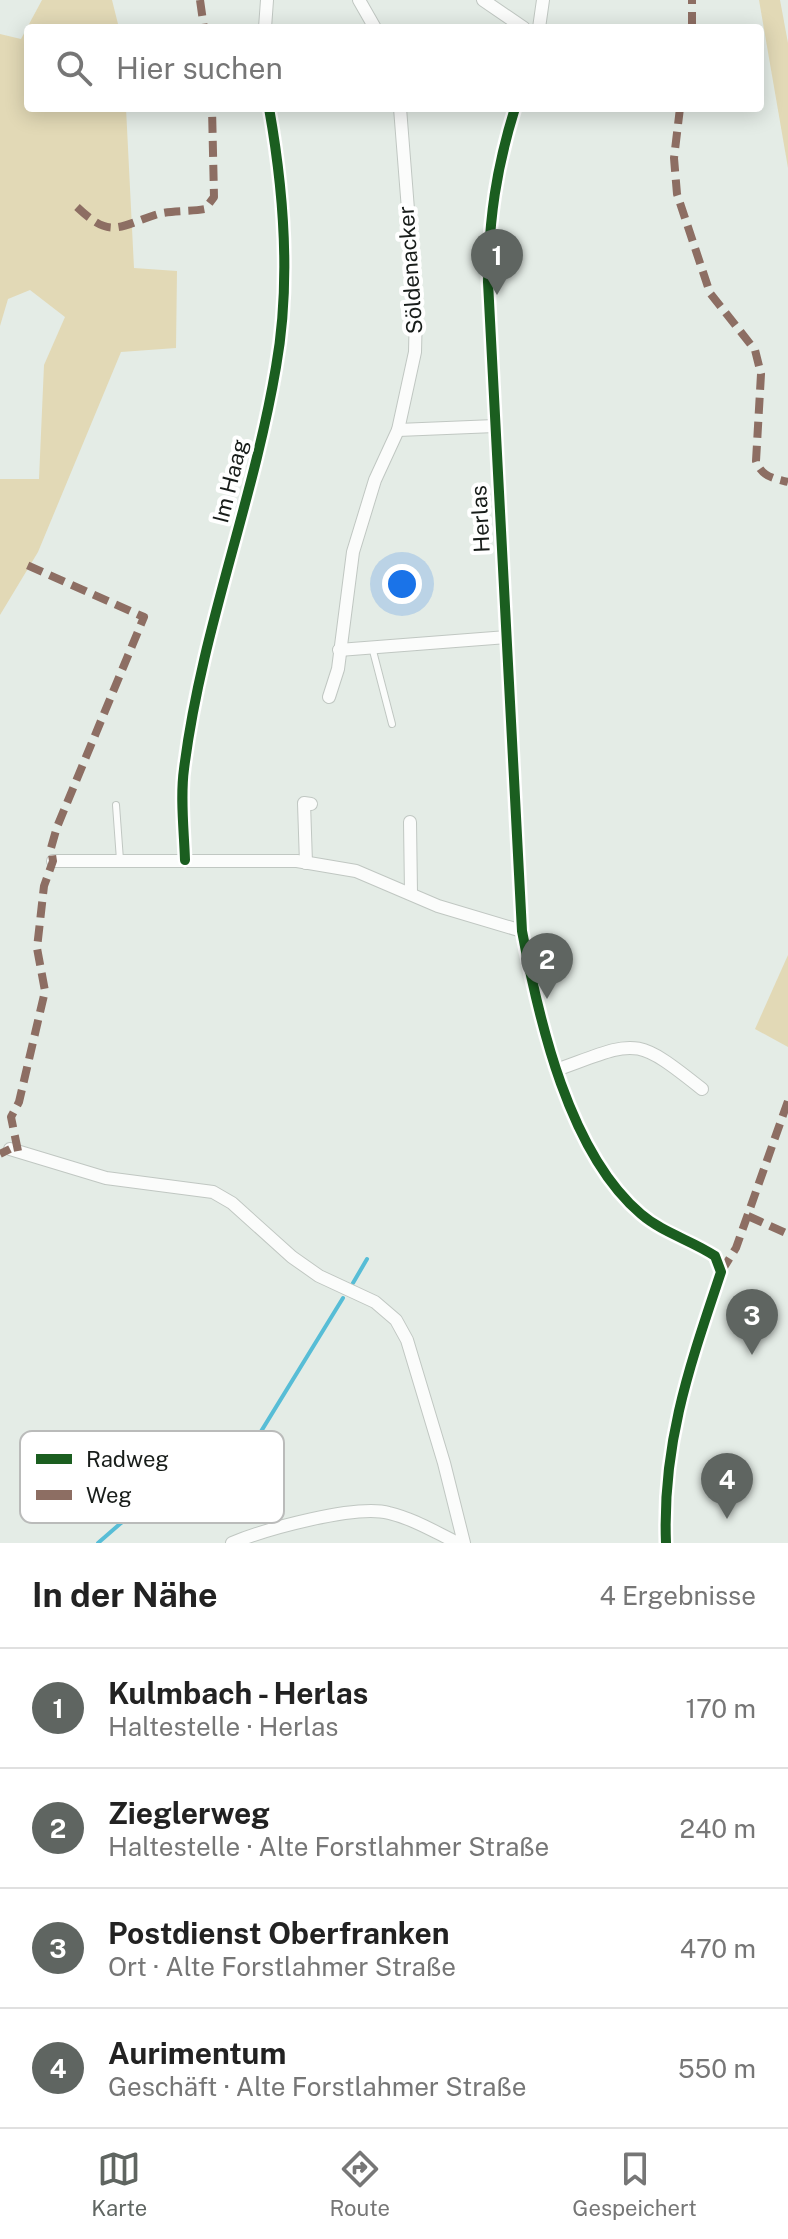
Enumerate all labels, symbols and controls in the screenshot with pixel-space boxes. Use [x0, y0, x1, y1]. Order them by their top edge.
search box [24, 24, 764, 112]
icon: search [52, 46, 96, 90]
text: Hier suchen [116, 50, 283, 86]
street label: Söldenacker [393, 205, 427, 335]
pin: 1 [471, 229, 523, 295]
street label: Im Haag [207, 436, 253, 526]
street label: Herlas [465, 485, 495, 553]
your location [382, 564, 422, 604]
pin: 2 [521, 933, 573, 999]
pin: 3 [726, 1289, 778, 1355]
legend [20, 1431, 284, 1523]
text: Radweg [86, 1446, 169, 1472]
pin: 4 [701, 1453, 753, 1519]
text: Weg [86, 1482, 132, 1508]
text: In der Nähe [32, 1575, 218, 1615]
text: 4 Ergebnisse [599, 1580, 756, 1611]
text: Kulmbach - Herlas [108, 1675, 368, 1711]
text: 1 [52, 1693, 64, 1724]
text: 170 m [686, 1693, 756, 1724]
text: Haltestelle · Herlas [108, 1711, 338, 1742]
text: Zieglerweg [108, 1795, 270, 1831]
text: 2 [50, 1813, 66, 1844]
text: 240 m [679, 1813, 756, 1844]
text: Haltestelle · Alte Forstlahmer Straße [108, 1831, 549, 1862]
text: Postdienst Oberfranken [108, 1915, 449, 1951]
text: 3 [49, 1933, 67, 1964]
text: 470 m [680, 1933, 756, 1964]
text: Ort · Alte Forstlahmer Straße [108, 1951, 456, 1982]
text: Aurimentum [108, 2035, 286, 2071]
text: 4 [49, 2053, 67, 2084]
text: 550 m [678, 2053, 756, 2084]
text: Geschäft · Alte Forstlahmer Straße [108, 2071, 527, 2102]
tab: Karte [91, 2147, 147, 2221]
tab: Route [330, 2147, 390, 2221]
tab: Gespeichert [572, 2147, 697, 2221]

